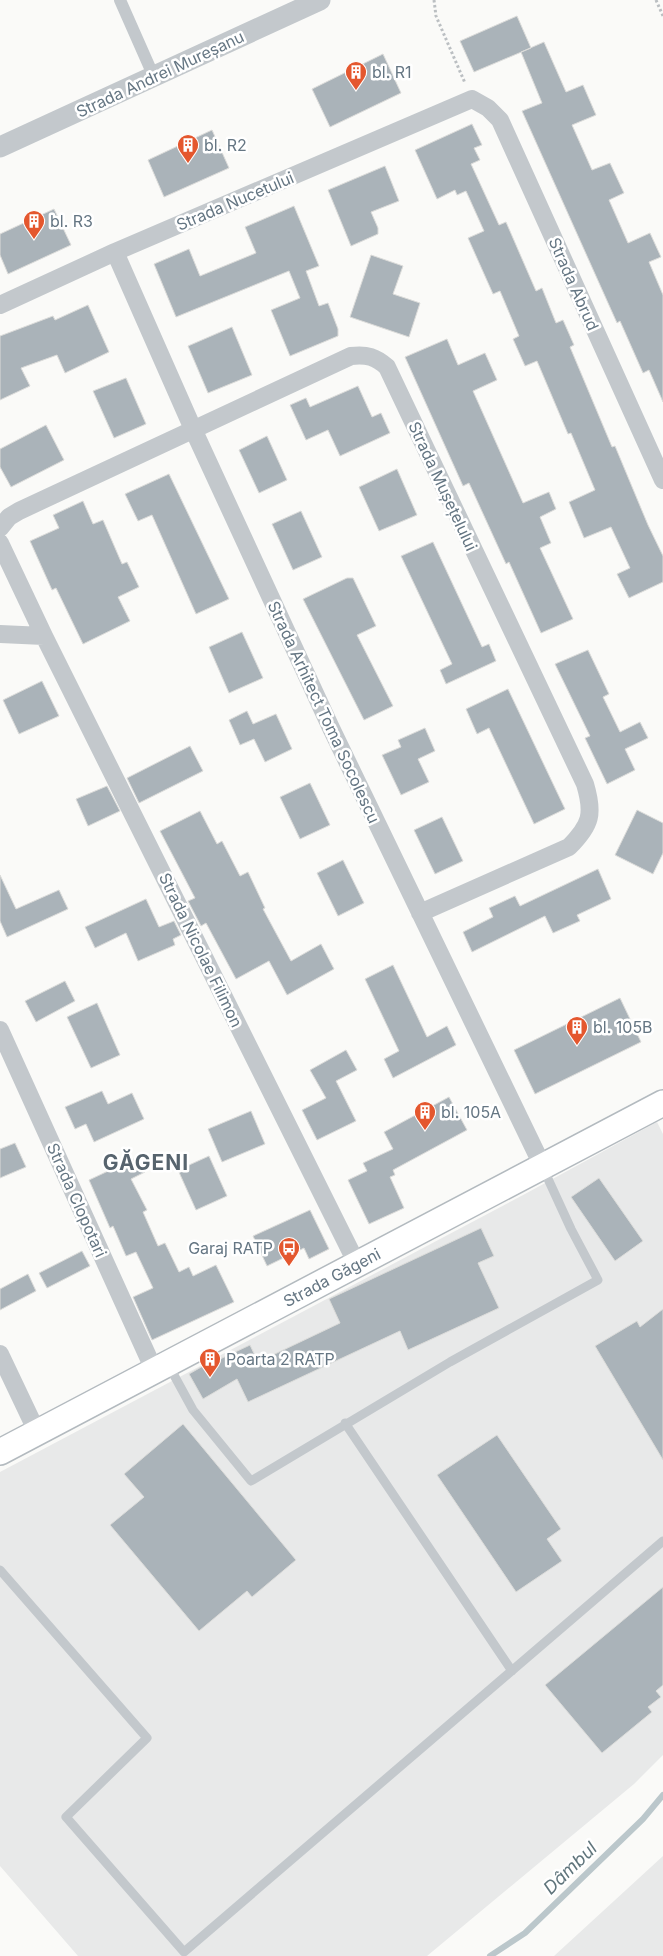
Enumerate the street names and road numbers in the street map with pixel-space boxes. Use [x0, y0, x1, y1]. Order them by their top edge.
street label: Strada Andrei Mureșanu [73, 26, 247, 122]
street label: Strada Nucetului [173, 167, 297, 235]
street label: Strada Abrud [545, 234, 603, 334]
street label: Strada Mușețelului [404, 418, 482, 554]
street label: Strada Arhitect Toma Socolescu [264, 598, 384, 826]
street label: Strada Nicolae Filimon [155, 870, 247, 1030]
street label: Strada Clopotari [43, 1140, 111, 1260]
street label: Strada Găgeni [280, 1244, 384, 1311]

